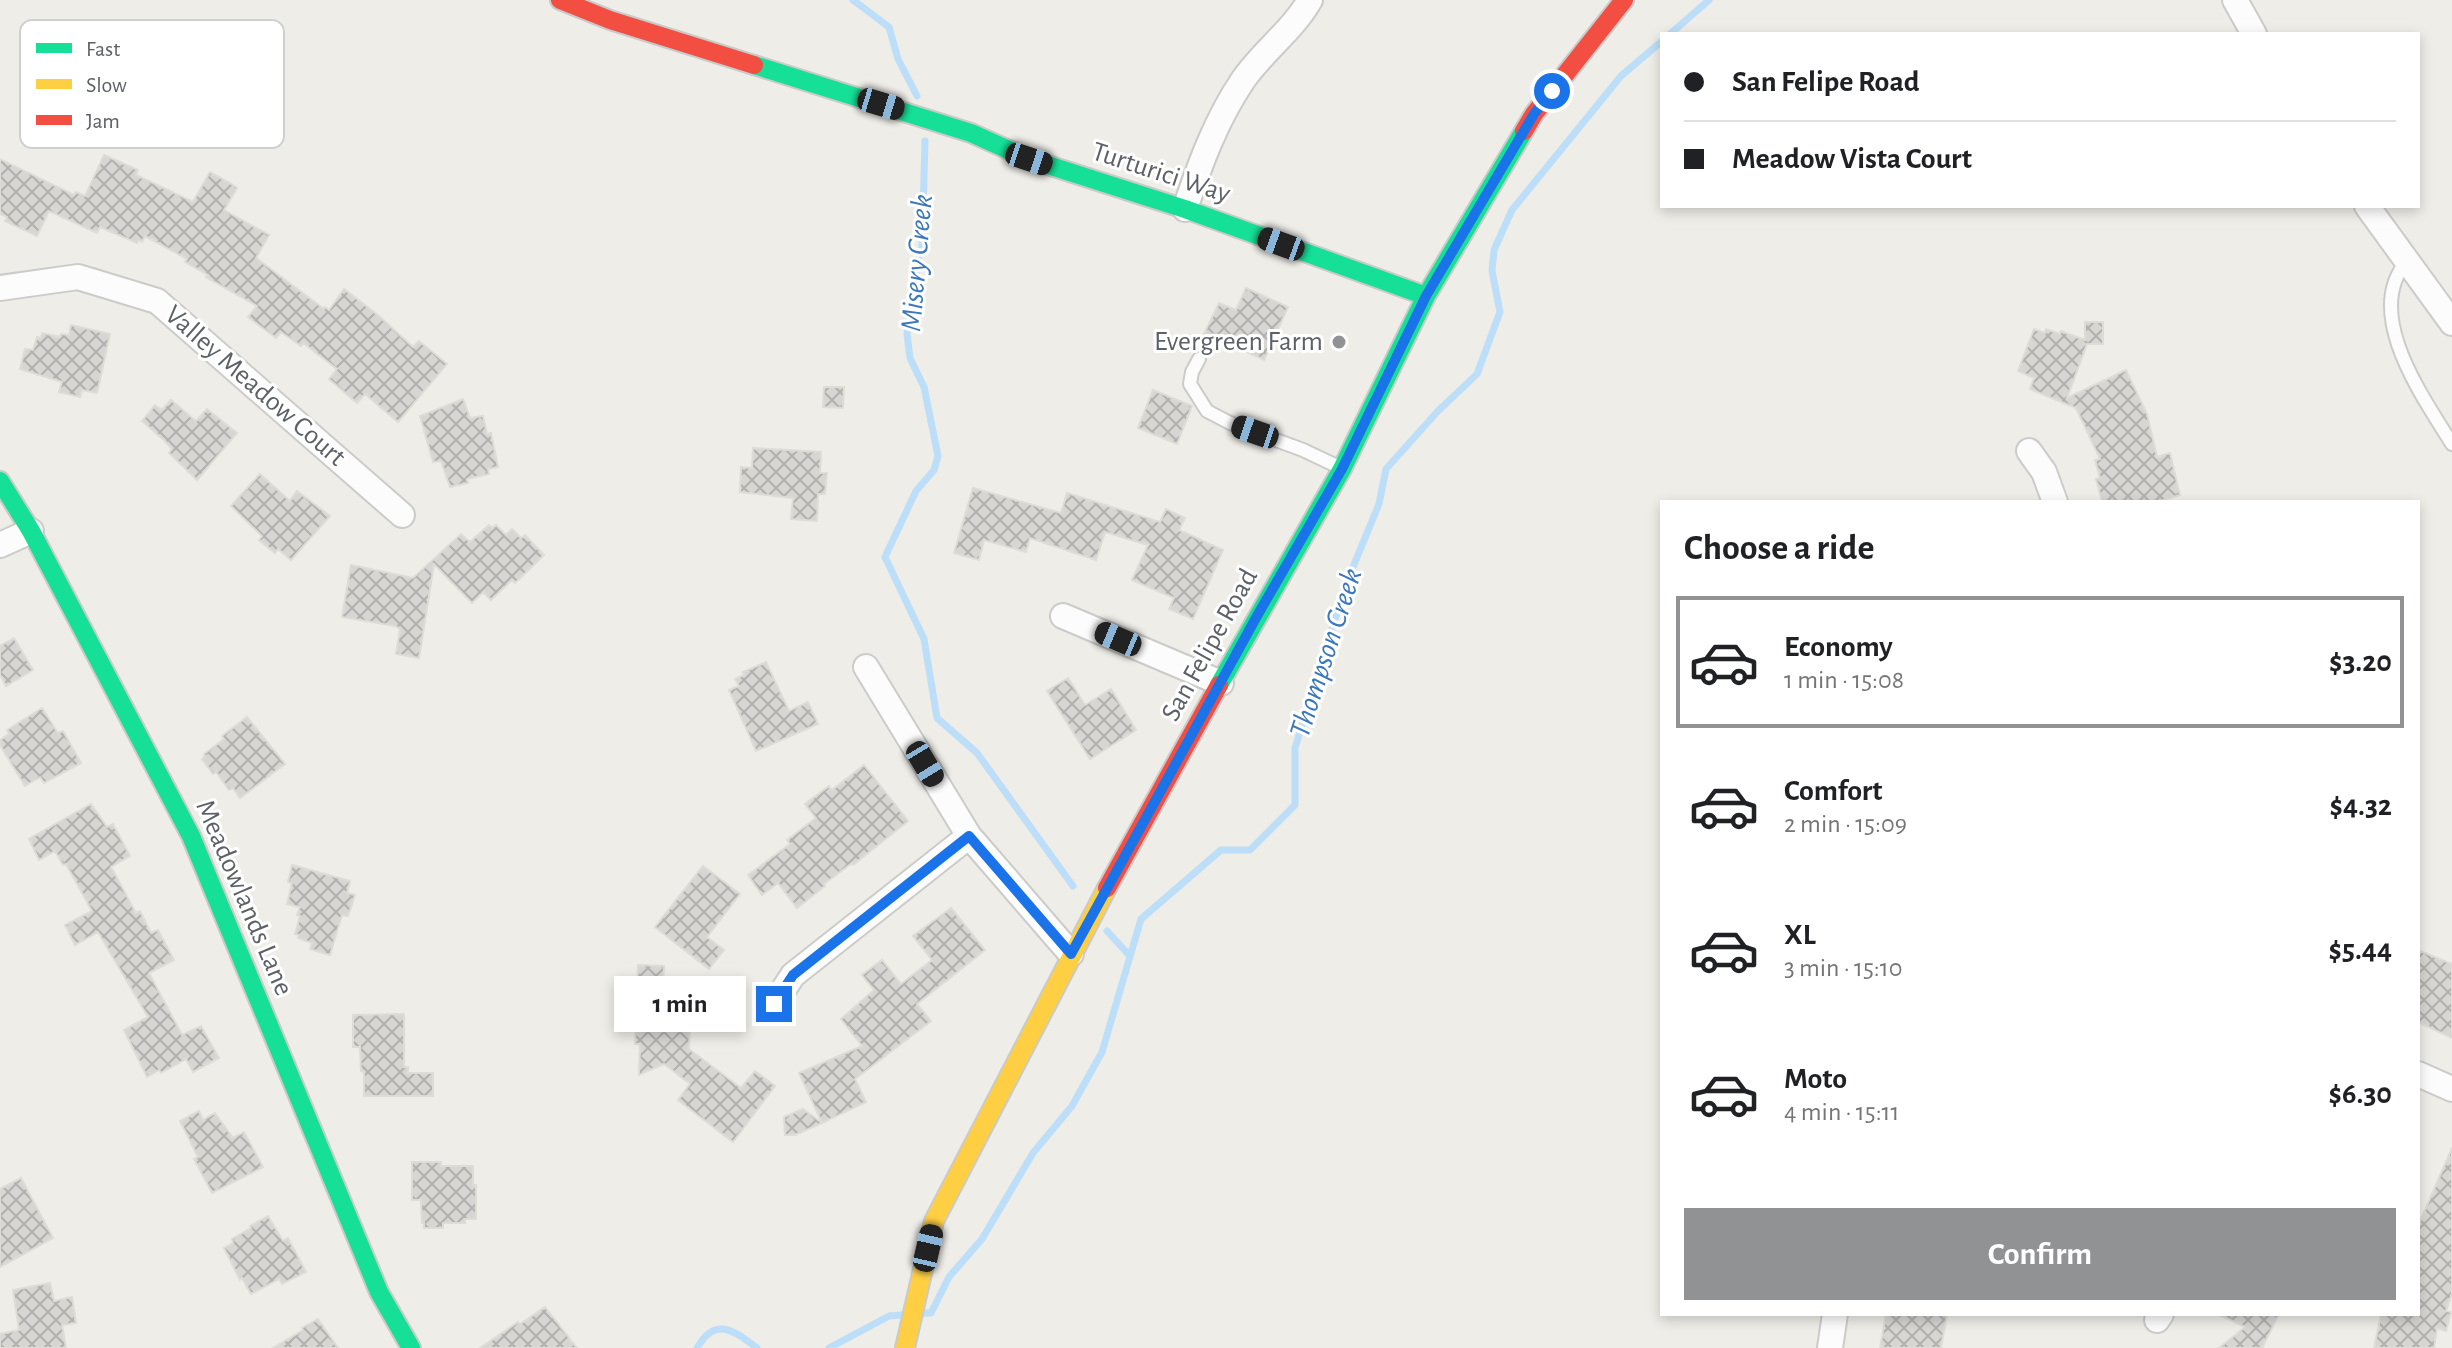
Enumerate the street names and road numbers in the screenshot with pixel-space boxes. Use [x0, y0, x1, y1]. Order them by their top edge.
street label: Turturici Way [1088, 137, 1234, 209]
street label: Valley Meadow Court [159, 300, 351, 472]
street label: San Felipe Road [1157, 564, 1263, 726]
street label: Meadowlands Lane [190, 796, 298, 1000]

